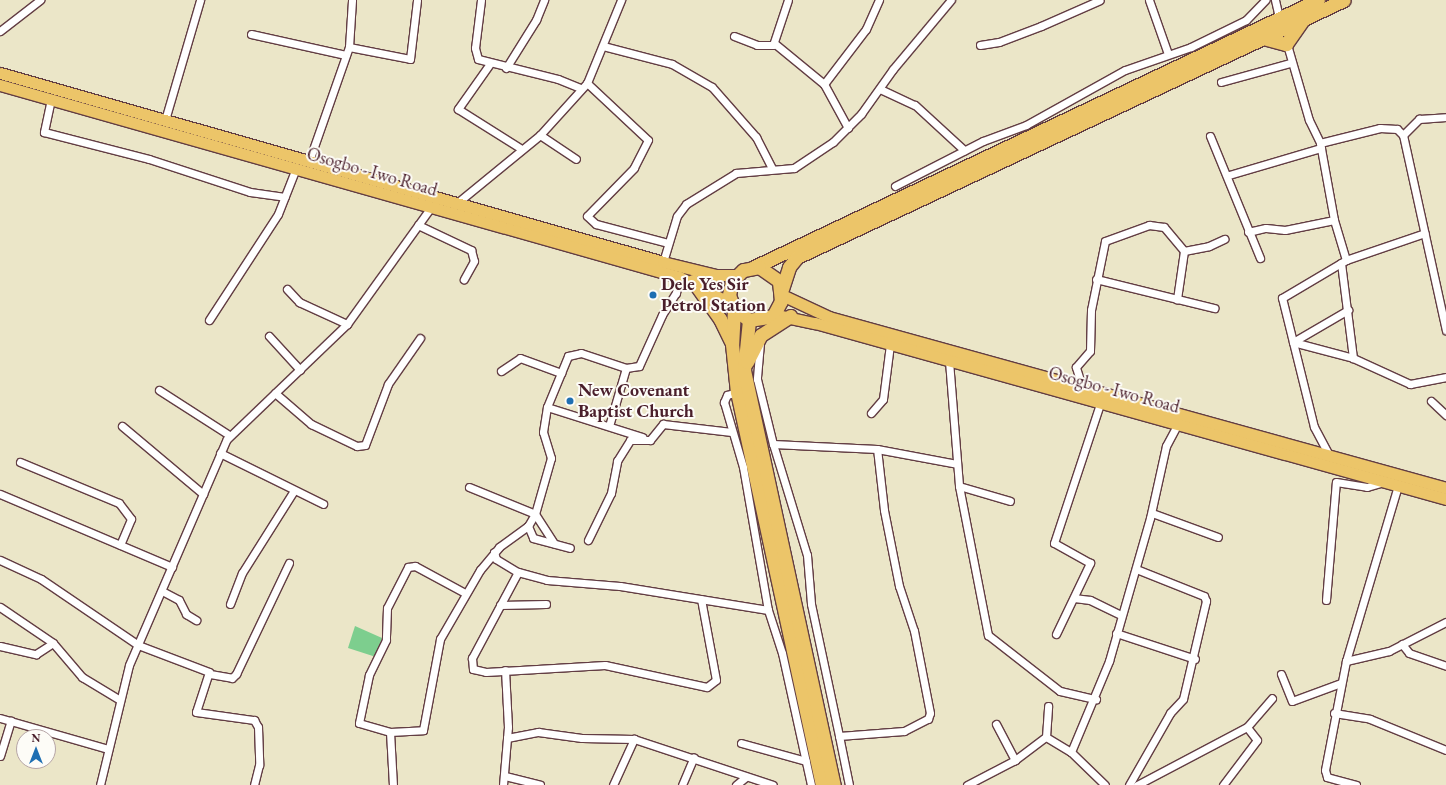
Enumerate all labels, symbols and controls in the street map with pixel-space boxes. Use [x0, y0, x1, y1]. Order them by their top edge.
street label: Osogbo - Iwo Road [304, 143, 440, 201]
place label: Dele Yes Sir Petrol Station [661, 274, 766, 316]
marker: Dele Yes Sir Petrol Station [648, 290, 658, 300]
street label: Osogbo - Iwo Road [1046, 362, 1182, 418]
place label: New Covenant Baptist Church [578, 380, 694, 422]
marker: New Covenant Baptist Church [565, 396, 575, 406]
north arrow [16, 729, 56, 769]
text: N [32, 731, 40, 745]

